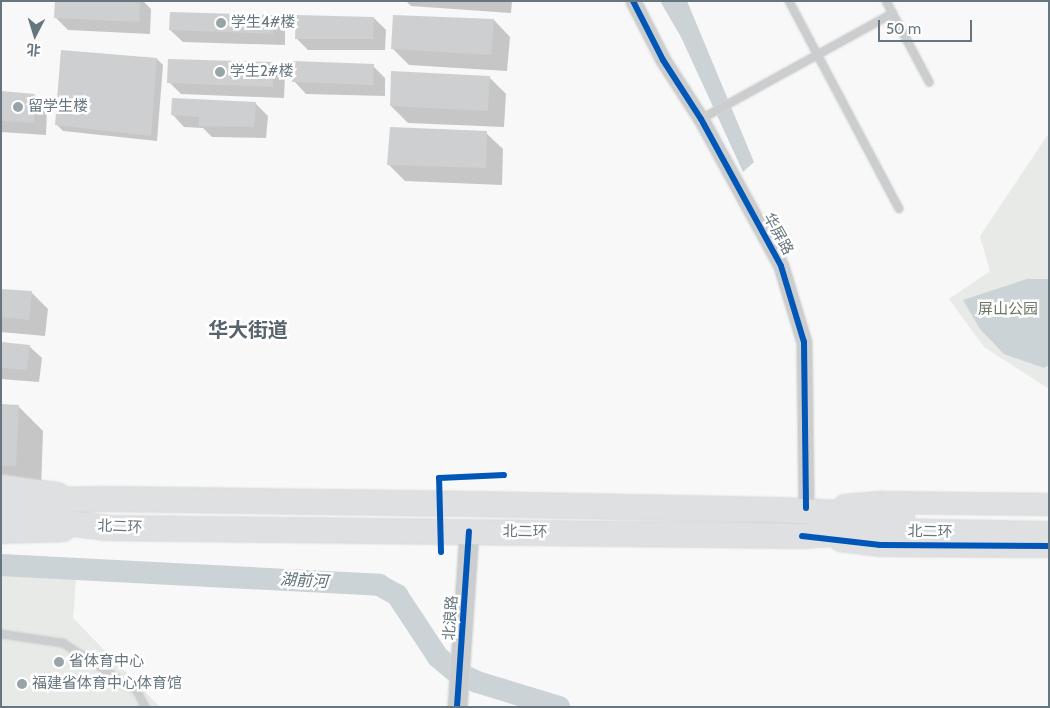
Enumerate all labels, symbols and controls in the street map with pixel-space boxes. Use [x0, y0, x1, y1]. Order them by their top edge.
north arrow [10, 10, 60, 60]
scale bar [880, 10, 974, 42]
place label: 学生4#楼 [231, 14, 295, 32]
marker: 学生4#楼 [215, 17, 227, 29]
text: 50 m [886, 20, 921, 38]
text: 北 [26, 40, 41, 60]
place label: 学生2#楼 [230, 63, 293, 81]
marker: 学生2#楼 [214, 66, 226, 78]
place label: 留学生楼 [28, 98, 88, 116]
marker: 留学生楼 [12, 101, 24, 113]
street label: 华屏路 [759, 210, 797, 258]
park label: 屏山公园 [978, 301, 1038, 319]
district label: 华大街道 [208, 318, 288, 342]
street label: 北二环 [97, 517, 143, 537]
street label: 北二环 [502, 523, 548, 541]
street label: 北二环 [907, 523, 953, 541]
water label: 湖前河 [280, 570, 328, 592]
street label: 北浪路 [440, 595, 462, 641]
place label: 省体育中心 [69, 653, 144, 671]
marker: 省体育中心 [53, 656, 65, 668]
place label: 福建省体育中心体育馆 [32, 675, 182, 693]
marker: 福建省体育中心体育馆 [16, 678, 28, 690]

